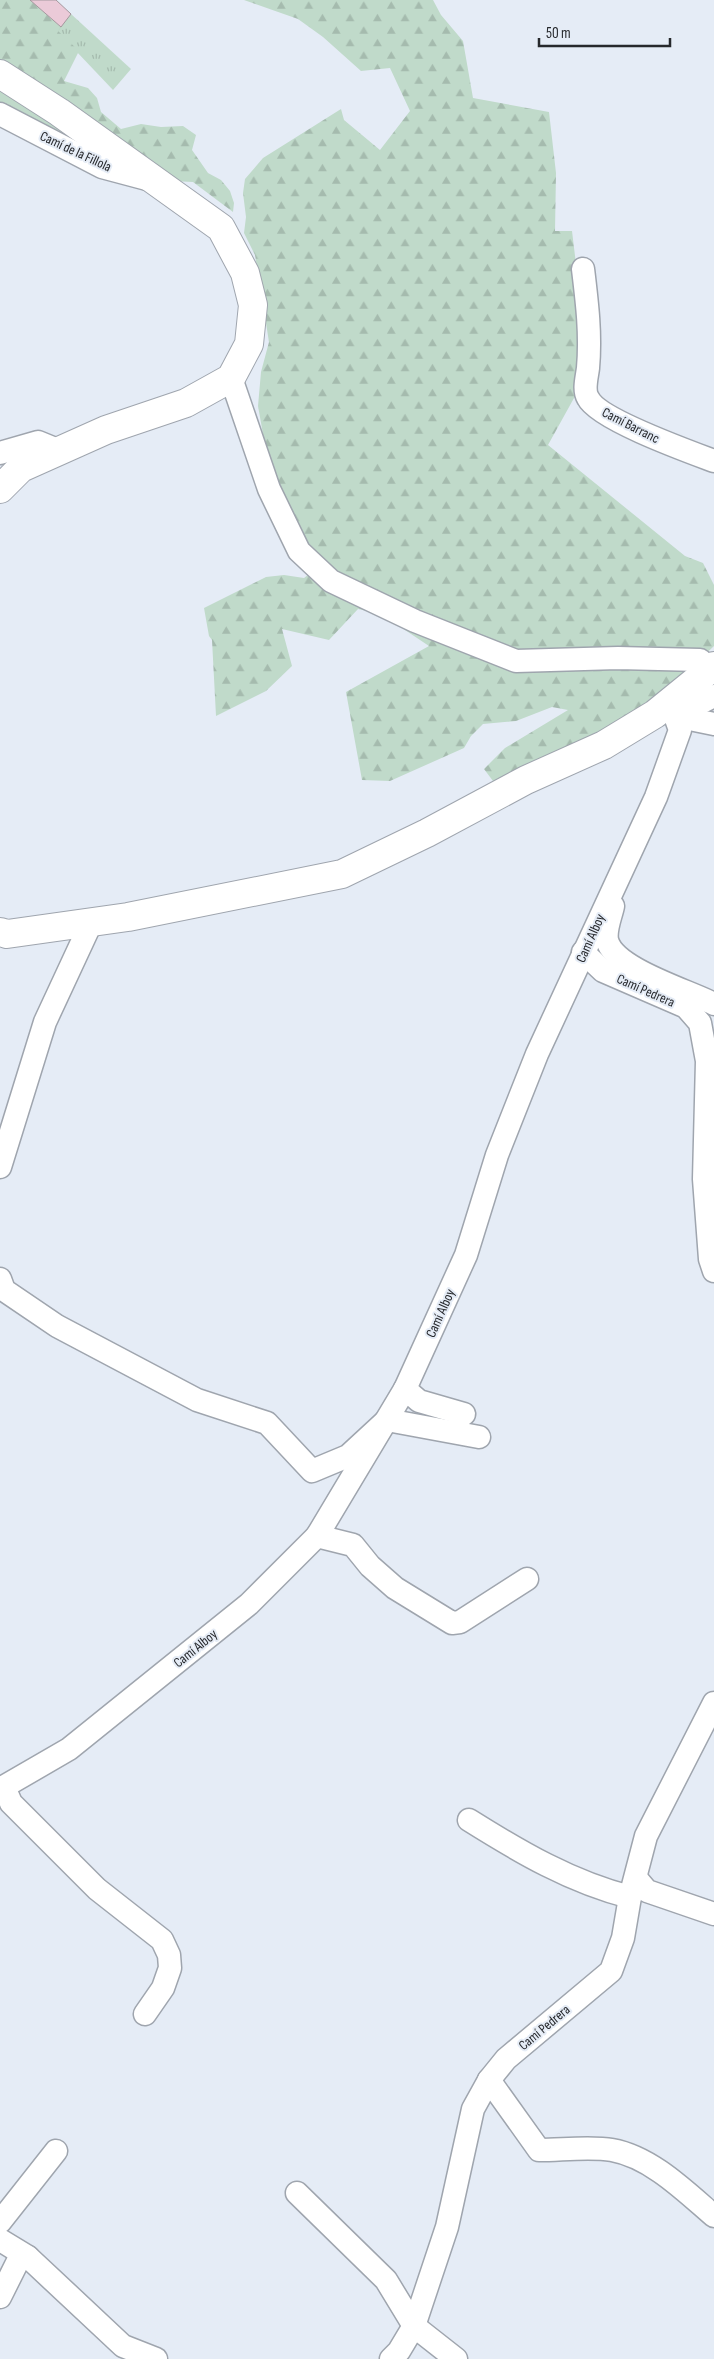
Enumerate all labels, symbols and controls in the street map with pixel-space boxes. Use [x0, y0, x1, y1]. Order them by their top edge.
scale bar [539, 15, 670, 47]
text: 50 m [546, 24, 571, 43]
street label: Camí de la Fillola [37, 128, 114, 175]
street label: Camí Barranc [599, 404, 662, 447]
street label: Camí Alboy [572, 911, 609, 965]
street label: Camí Pedrera [614, 970, 677, 1011]
street label: Camí Alboy [422, 1286, 459, 1340]
street label: Camí Alboy [170, 1625, 221, 1671]
street label: Camí Pedrera [515, 2001, 573, 2054]

